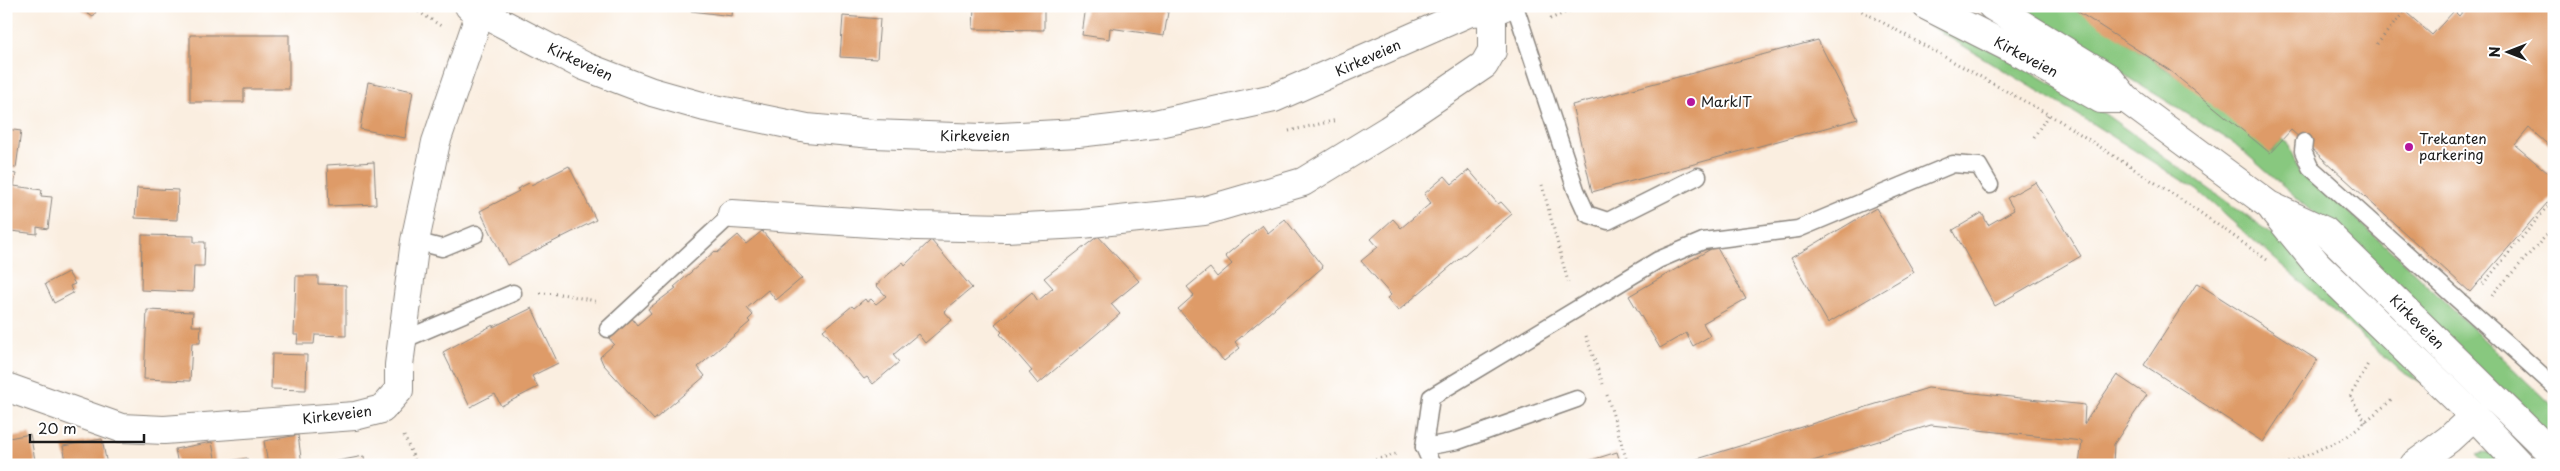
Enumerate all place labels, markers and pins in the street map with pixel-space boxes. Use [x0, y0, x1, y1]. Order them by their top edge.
place label: MarkIT [1701, 91, 1752, 112]
marker: MarkIT [1685, 96, 1697, 108]
place label: Trekanten parkering [2419, 128, 2487, 165]
marker: Trekanten parkering [2403, 141, 2415, 153]

